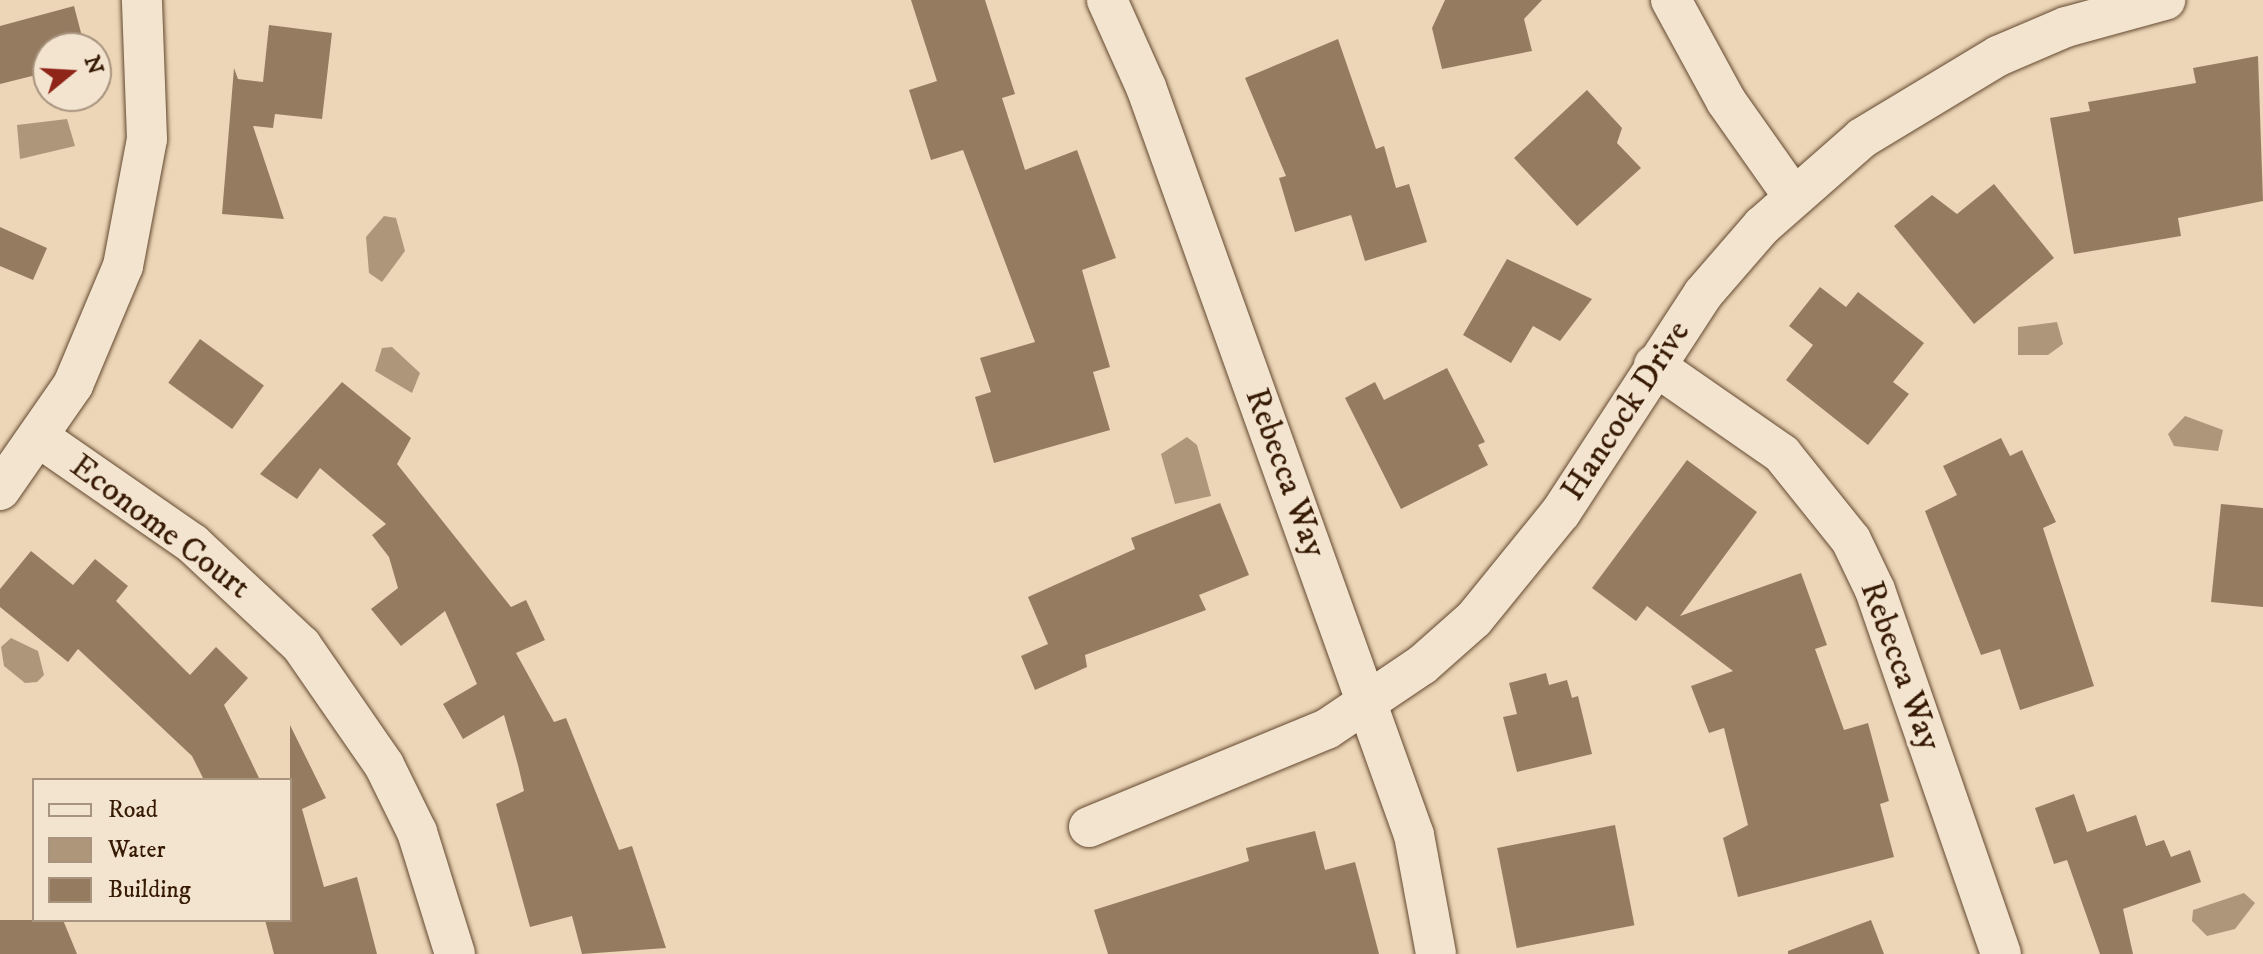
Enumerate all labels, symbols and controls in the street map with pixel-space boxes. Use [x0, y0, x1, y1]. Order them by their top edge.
north arrow [32, 32, 112, 112]
text: N [78, 52, 109, 78]
street label: Hancock Drive [1553, 313, 1699, 509]
street label: Rebecca Way [1236, 383, 1334, 563]
street label: Econome Court [62, 446, 258, 608]
street label: Rebecca Way [1851, 576, 1949, 756]
legend [32, 778, 292, 922]
text: Road [108, 795, 158, 825]
text: Water [108, 835, 165, 865]
text: Building [108, 875, 191, 905]

